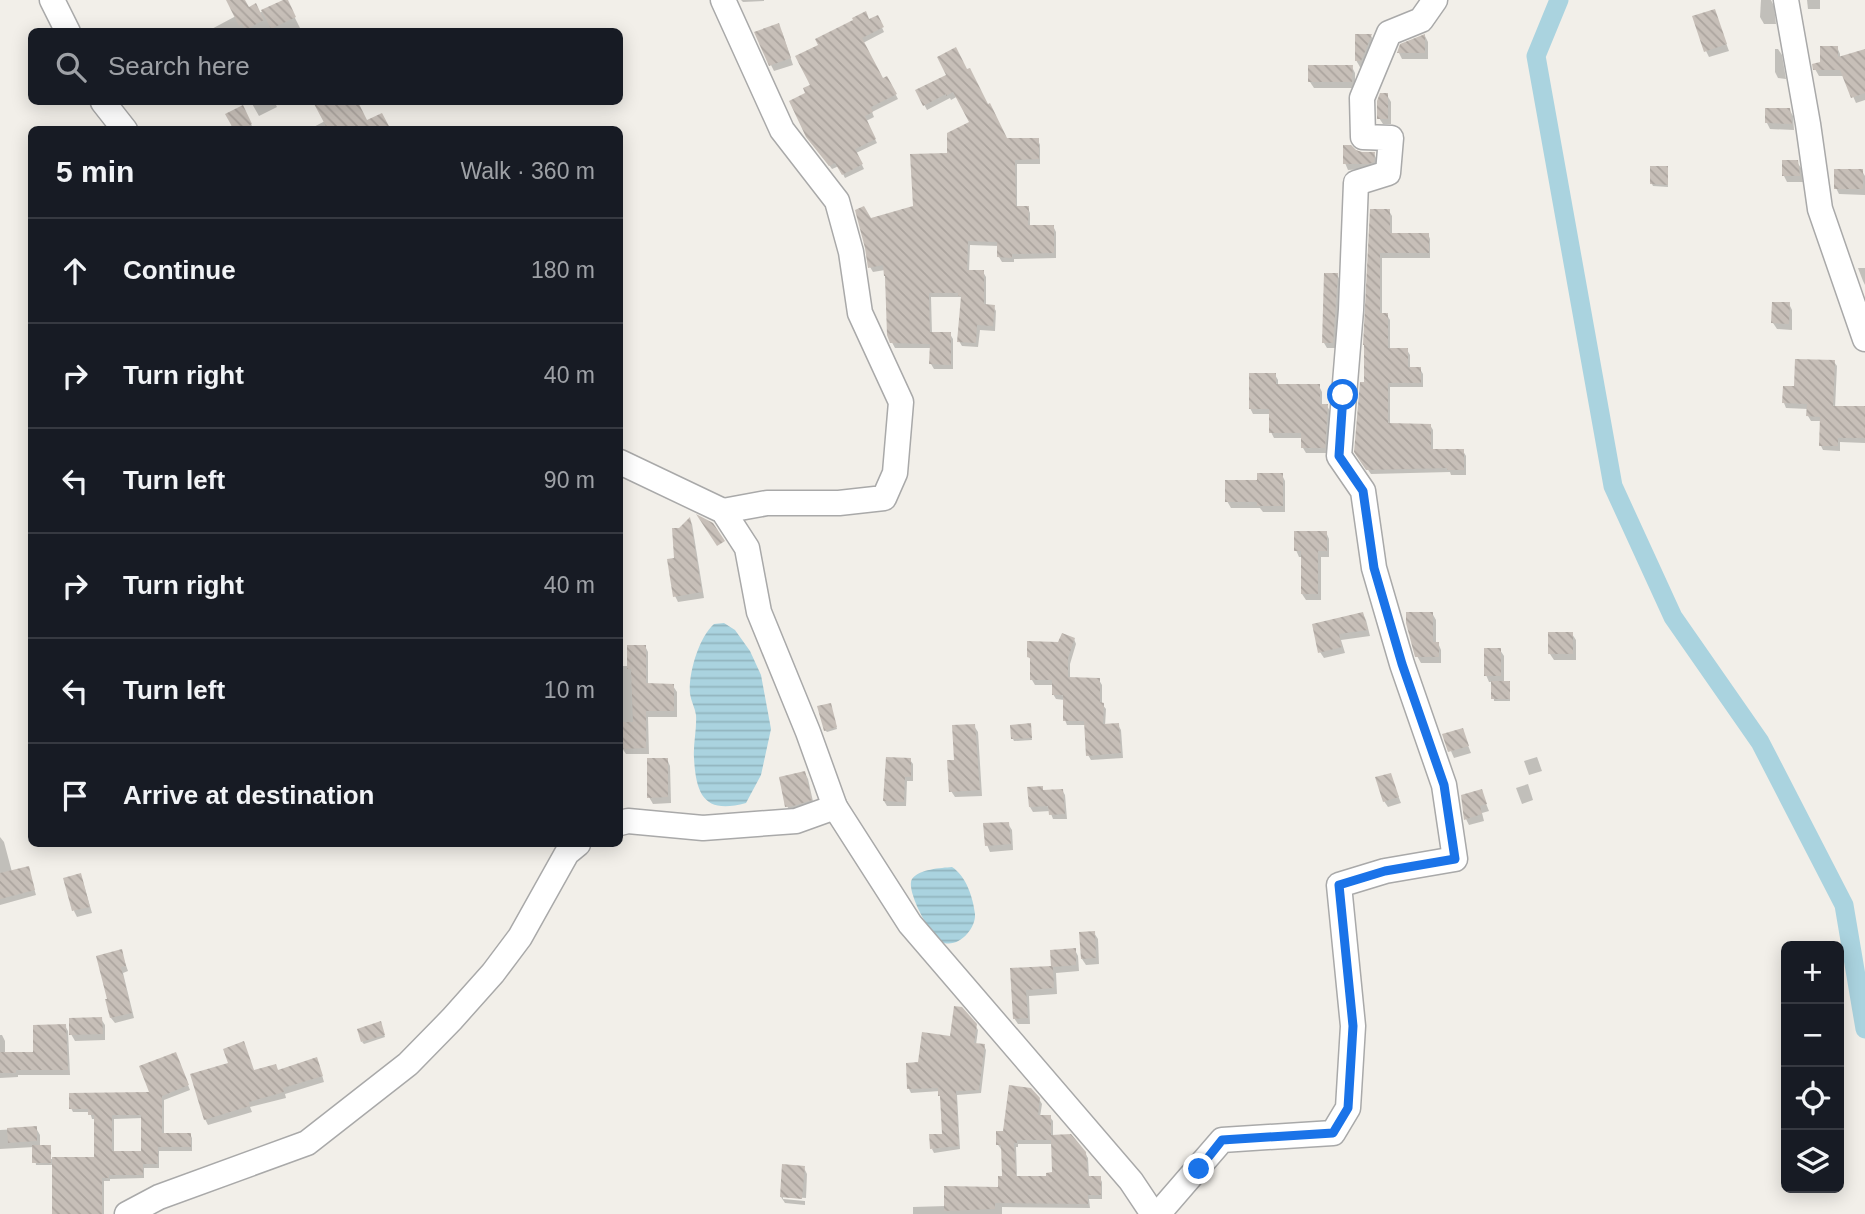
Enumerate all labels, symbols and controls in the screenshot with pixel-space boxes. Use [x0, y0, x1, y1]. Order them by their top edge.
search box [28, 28, 623, 105]
icon: search [52, 48, 90, 86]
text: Search here [108, 51, 250, 81]
text: 5 min [56, 155, 134, 188]
text: Walk · 360 m [460, 158, 595, 184]
icon: ahead [56, 252, 94, 290]
text: Continue [123, 255, 236, 285]
text: 180 m [531, 257, 595, 283]
icon: right [56, 357, 94, 395]
text: Turn right [123, 360, 244, 390]
text: 40 m [544, 362, 595, 388]
route start [1327, 379, 1358, 410]
icon: left [56, 462, 94, 500]
text: Turn left [123, 465, 225, 495]
text: 90 m [544, 467, 595, 493]
icon: right [56, 567, 94, 605]
text: Turn right [123, 570, 244, 600]
text: 40 m [544, 572, 595, 598]
icon: left [56, 672, 94, 710]
text: Turn left [123, 675, 225, 705]
text: 10 m [544, 677, 595, 703]
icon: arrive [56, 777, 94, 815]
text: Arrive at destination [123, 780, 374, 810]
map controls [1781, 941, 1844, 1193]
button: + [1781, 941, 1844, 1004]
button: − [1781, 1004, 1844, 1067]
button: locate [1781, 1067, 1844, 1130]
button: layers [1781, 1130, 1844, 1193]
route end [1183, 1153, 1214, 1184]

